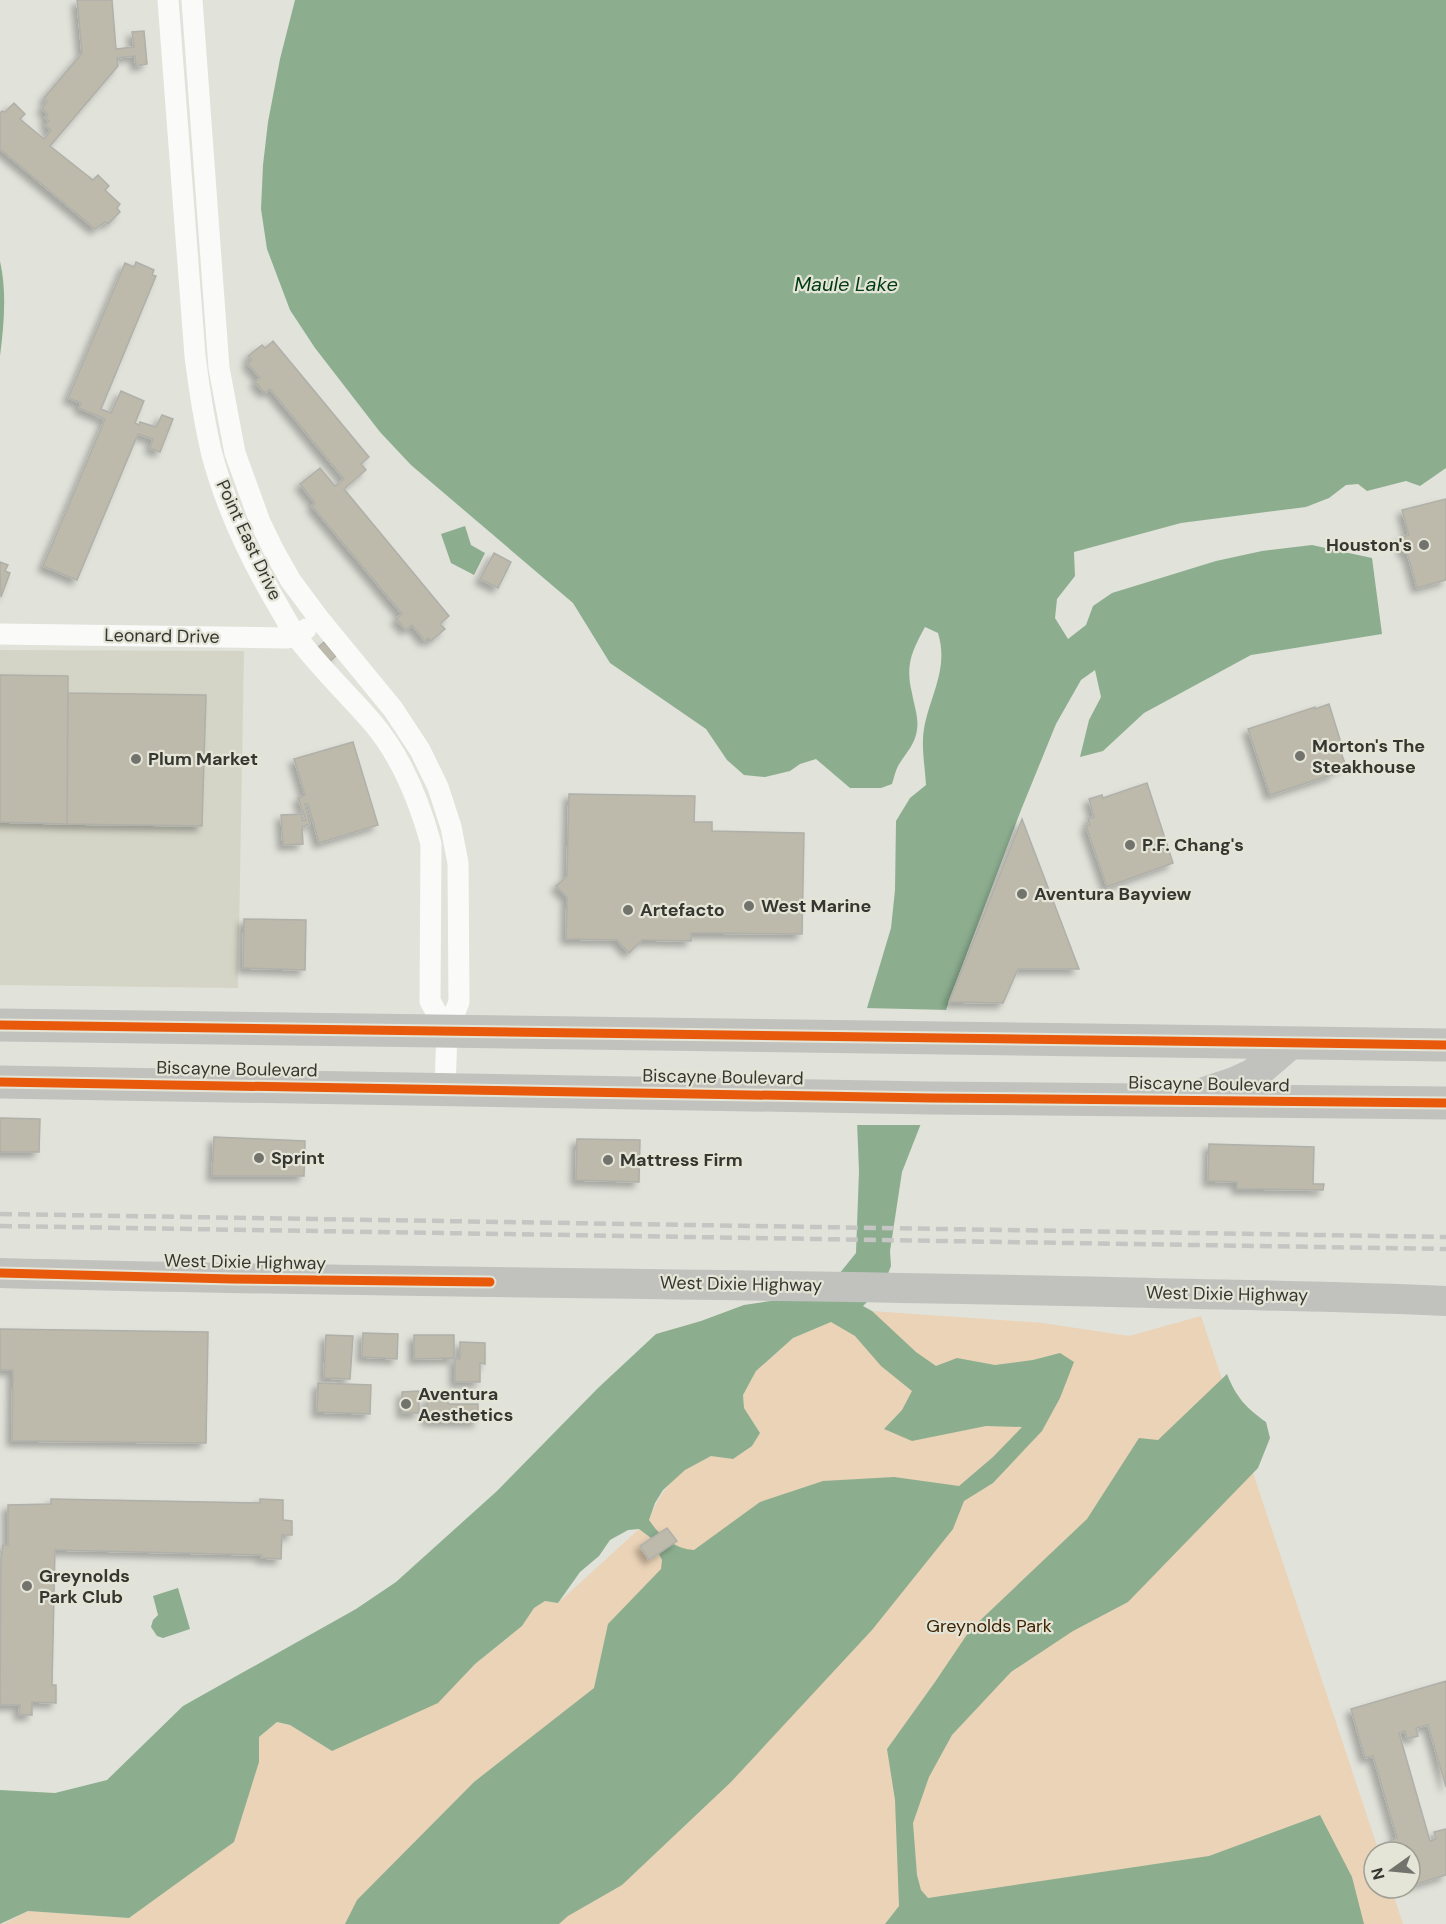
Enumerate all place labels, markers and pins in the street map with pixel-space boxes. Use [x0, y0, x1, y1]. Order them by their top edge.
place label: Houston's [1326, 533, 1412, 557]
marker: Houston's [1417, 538, 1431, 552]
place label: Morton's The Steakhouse [1312, 734, 1425, 779]
place label: Plum Market [148, 747, 258, 771]
marker: Morton's The Steakhouse [1293, 749, 1307, 763]
marker: Plum Market [129, 752, 143, 766]
place label: P.F. Chang's [1142, 833, 1244, 857]
marker: P.F. Chang's [1123, 838, 1137, 852]
place label: Aventura Bayview [1034, 882, 1192, 906]
marker: Aventura Bayview [1015, 887, 1029, 901]
place label: West Marine [761, 894, 871, 918]
place label: Artefacto [640, 898, 725, 922]
marker: West Marine [742, 899, 756, 913]
marker: Artefacto [621, 903, 635, 917]
place label: Sprint [271, 1146, 325, 1170]
place label: Mattress Firm [620, 1148, 743, 1172]
marker: Sprint [252, 1151, 266, 1165]
marker: Mattress Firm [601, 1153, 615, 1167]
place label: Aventura Aesthetics [418, 1382, 513, 1427]
marker: Aventura Aesthetics [399, 1397, 413, 1411]
place label: Greynolds Park Club [39, 1564, 130, 1609]
marker: Greynolds Park Club [20, 1579, 34, 1593]

